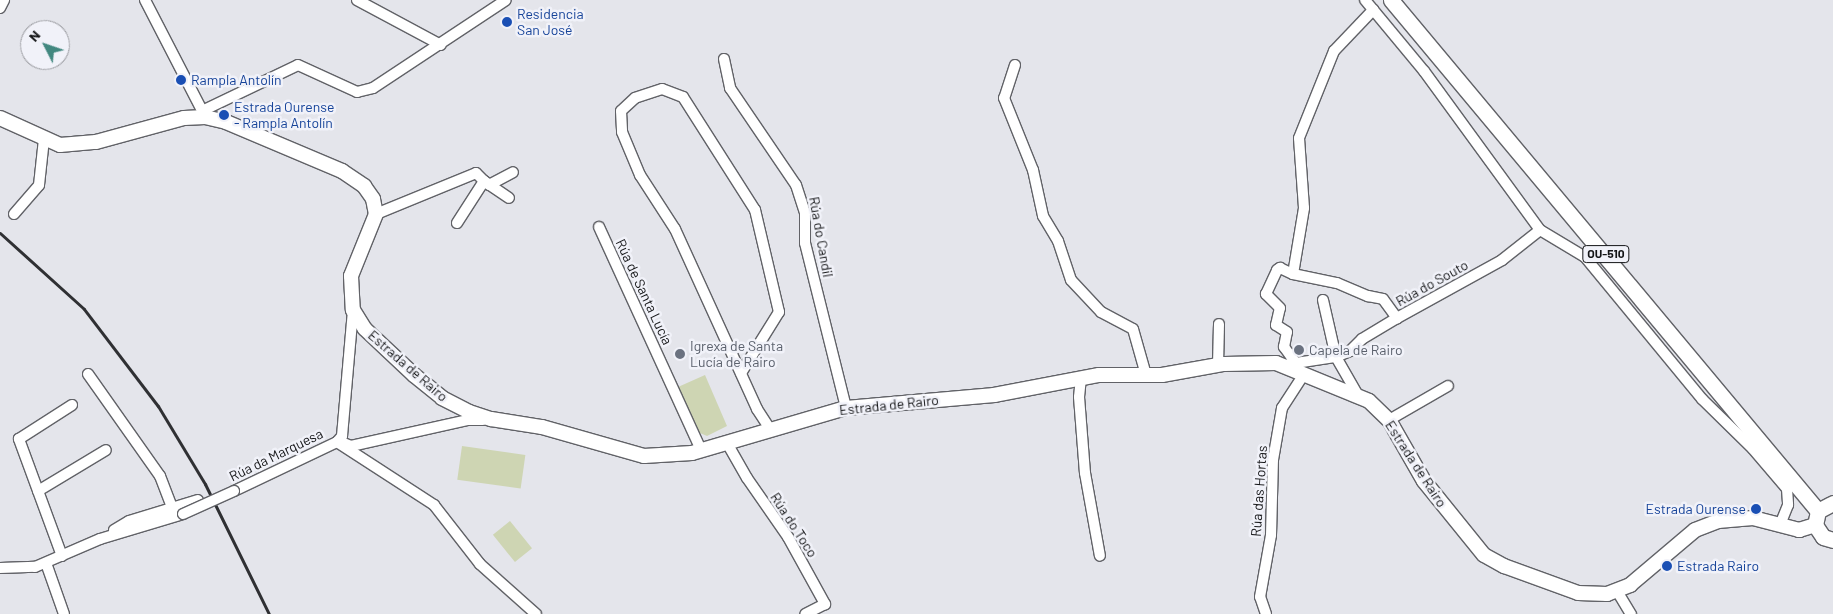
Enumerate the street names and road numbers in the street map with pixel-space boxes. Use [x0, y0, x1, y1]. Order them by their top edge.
street label: Rúa do Candil [806, 195, 836, 279]
street label: Rúa de Santa Lucía [612, 236, 676, 348]
road number: OU-510 [1582, 244, 1630, 264]
street label: Rúa do Souto [1393, 256, 1471, 310]
street label: Estrada de Rairo [365, 327, 451, 405]
street label: Estrada de Rairo [838, 391, 940, 419]
street label: Estrada de Rairo [1382, 418, 1450, 510]
street label: Rúa da Marquesa [226, 425, 326, 485]
street label: Rúa das Hortas [1247, 445, 1271, 537]
street label: Rúa do Toco [767, 490, 821, 560]

